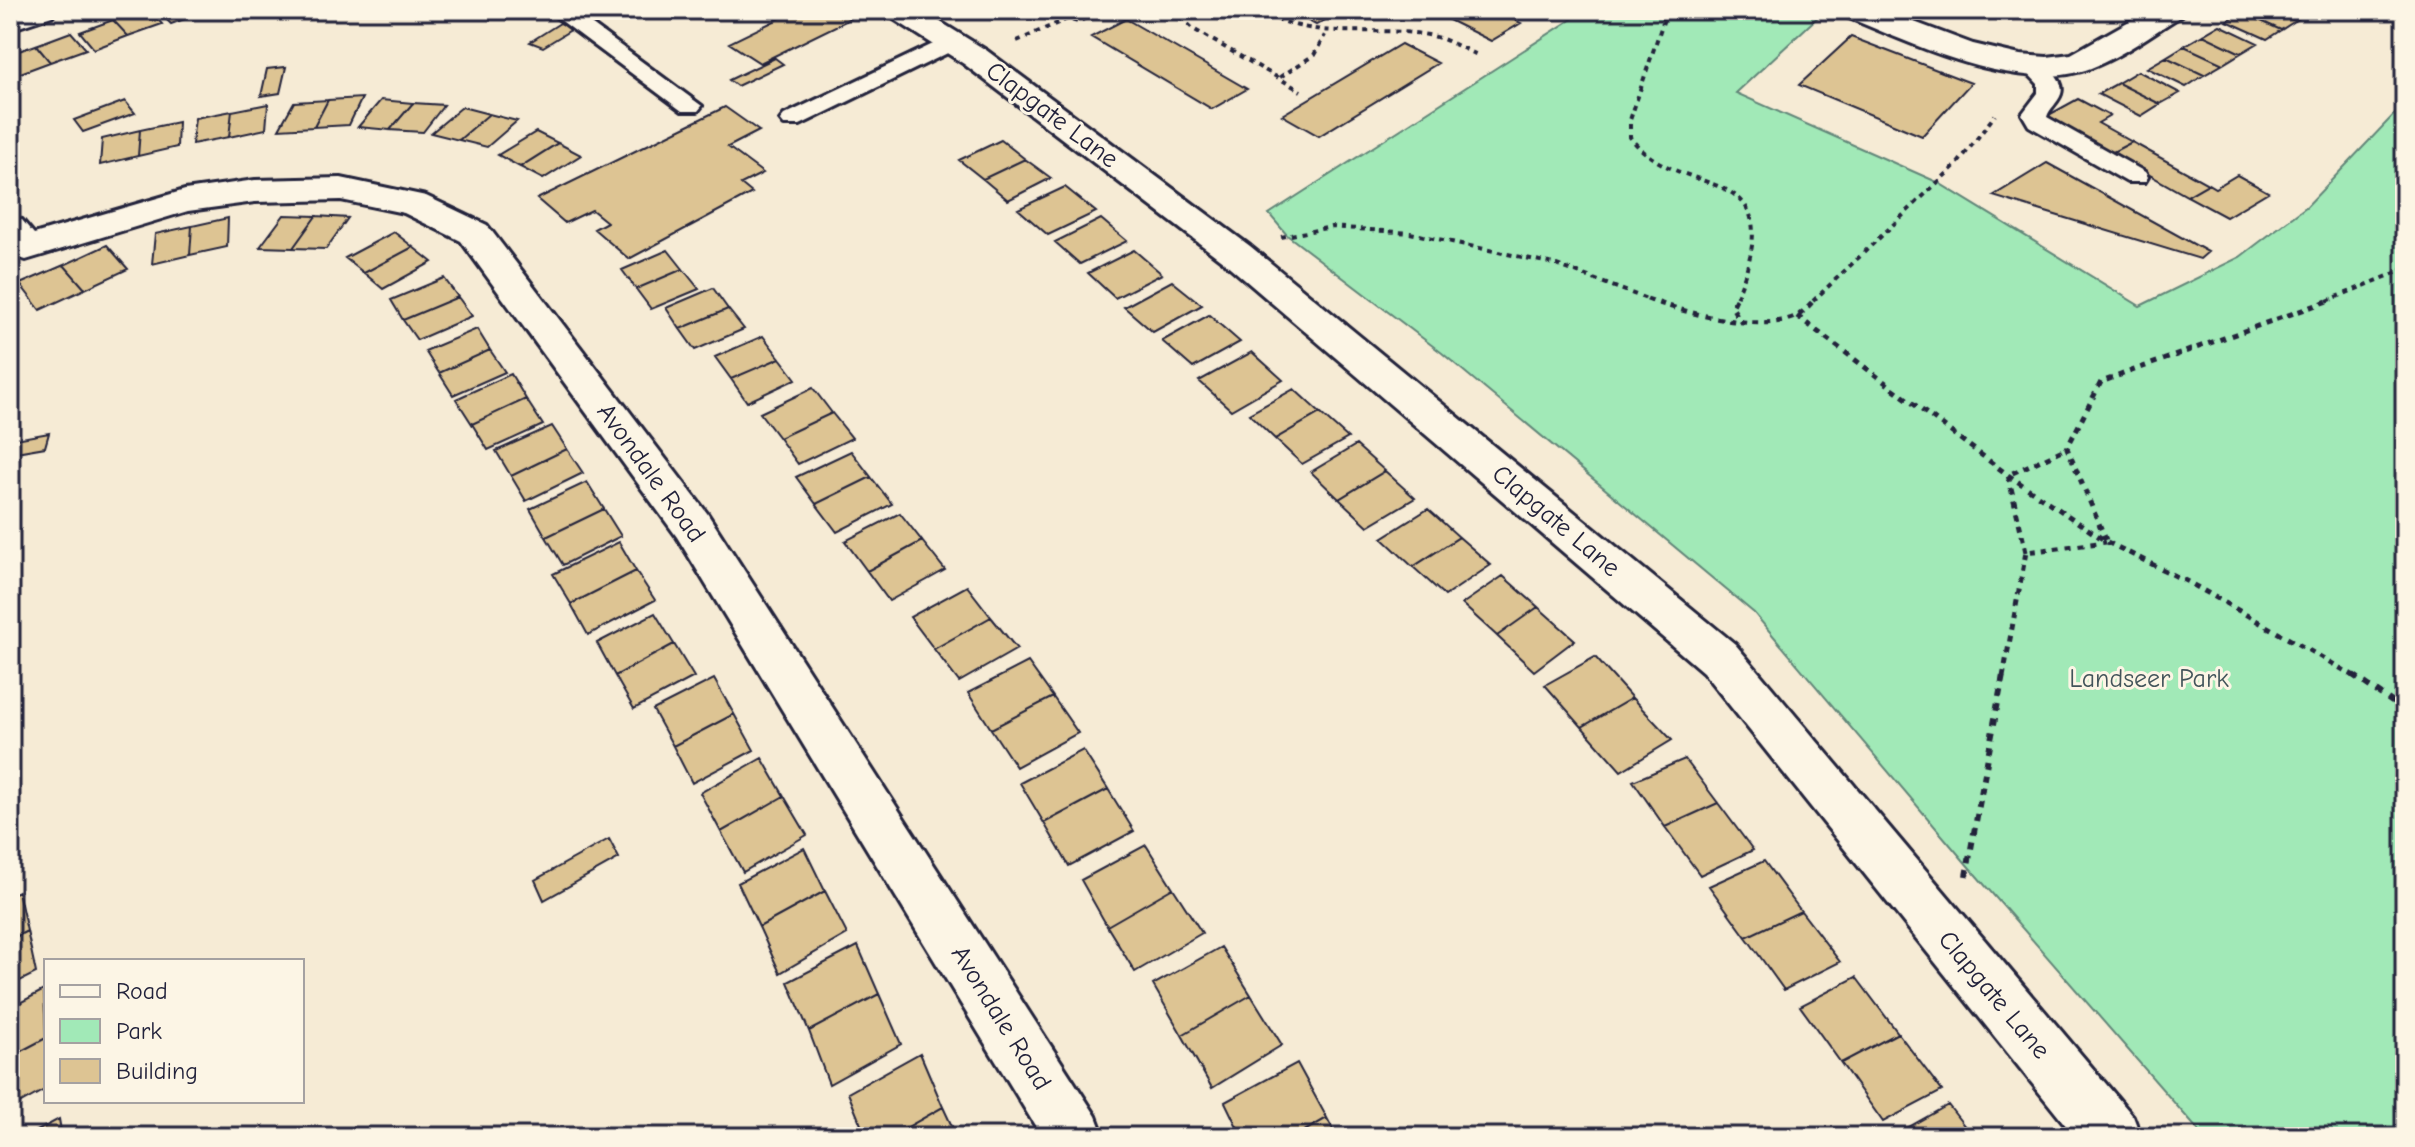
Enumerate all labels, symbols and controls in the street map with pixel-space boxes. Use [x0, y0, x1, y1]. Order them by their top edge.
street label: Clapgate Lane [980, 56, 1124, 174]
street label: Avondale Road [591, 398, 711, 548]
street label: Clapgate Lane [1486, 459, 1626, 583]
park label: Landseer Park [2069, 664, 2229, 694]
street label: Clapgate Lane [1932, 925, 2056, 1065]
street label: Avondale Road [945, 940, 1057, 1096]
legend [44, 959, 304, 1103]
text: Road [116, 977, 168, 1005]
text: Park [116, 1017, 162, 1045]
text: Building [116, 1057, 198, 1085]

